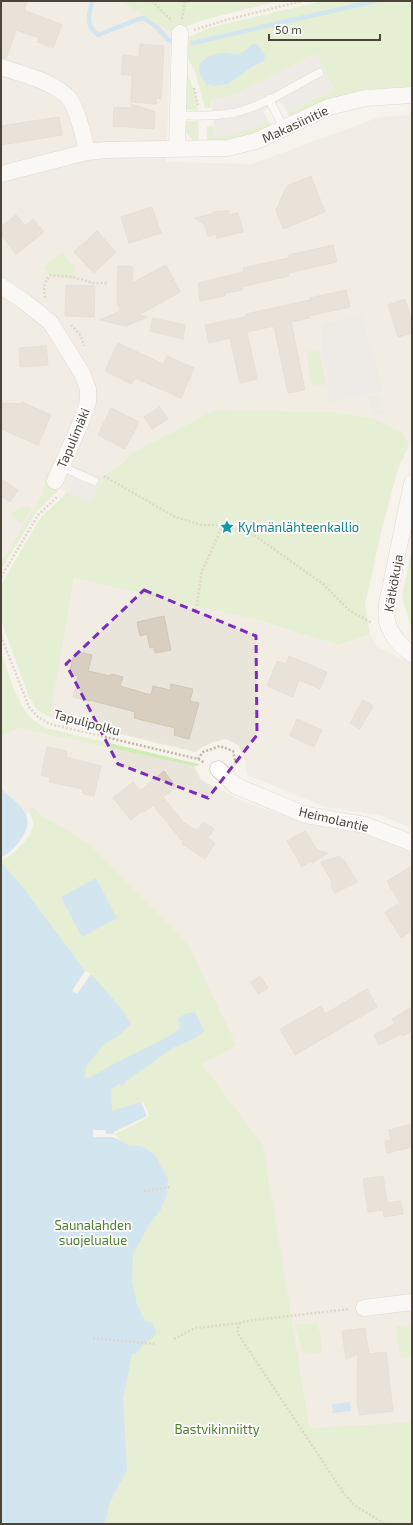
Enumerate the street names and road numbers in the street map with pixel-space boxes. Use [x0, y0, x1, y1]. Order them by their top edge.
street label: Makasiinitie [259, 102, 331, 146]
street label: Tapulimäki [53, 405, 93, 471]
street label: Kätkökuja [380, 553, 406, 613]
street label: Tapulipolku [52, 705, 122, 739]
street label: Heimolantie [297, 803, 371, 835]

